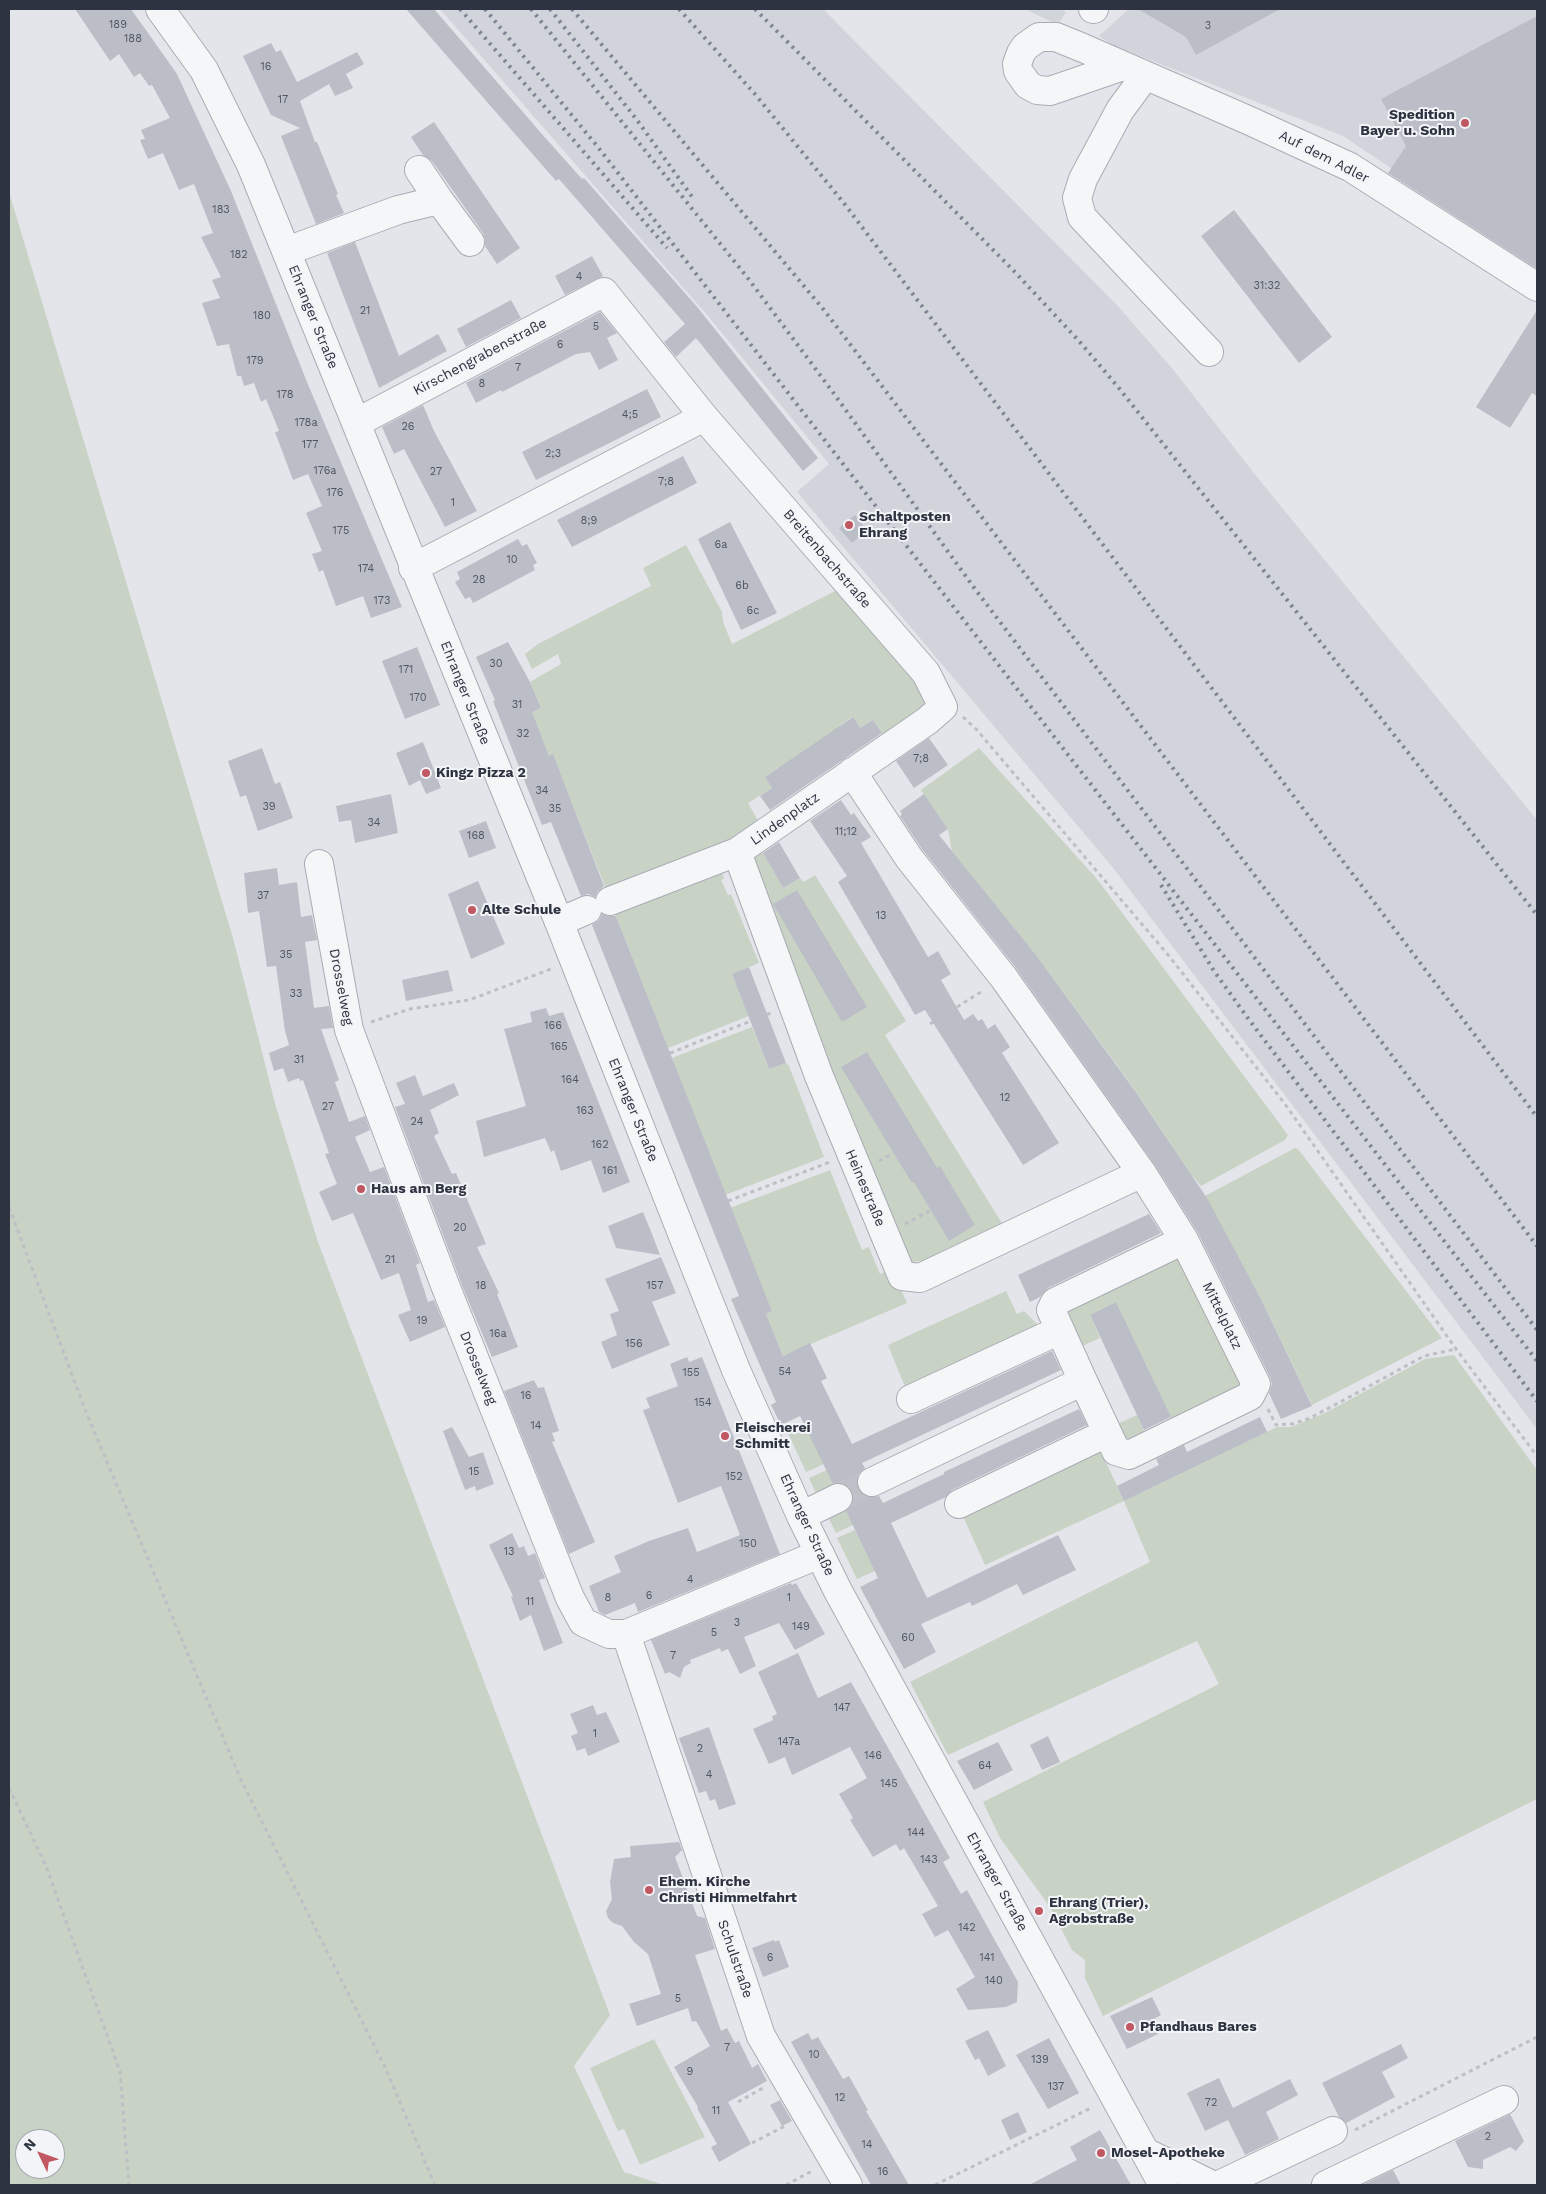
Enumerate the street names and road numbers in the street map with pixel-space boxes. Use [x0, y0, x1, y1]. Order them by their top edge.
street label: Auf dem Adler [1276, 127, 1372, 187]
street label: Ehranger Straße [284, 263, 342, 371]
street label: Kirschengrabenstraße [410, 315, 550, 399]
street label: Breitenbachstraße [779, 506, 875, 612]
street label: Ehranger Straße [436, 639, 494, 747]
street label: Lindenplatz [747, 789, 823, 849]
street label: Drosselweg [325, 947, 357, 1027]
street label: Ehranger Straße [604, 1056, 662, 1164]
street label: Heinestraße [841, 1147, 889, 1229]
street label: Mittelplatz [1198, 1280, 1246, 1352]
street label: Drosselweg [456, 1329, 500, 1407]
street label: Ehranger Straße [776, 1471, 838, 1579]
street label: Ehranger Straße [963, 1830, 1031, 1934]
street label: Schulstraße [714, 1918, 756, 2000]

